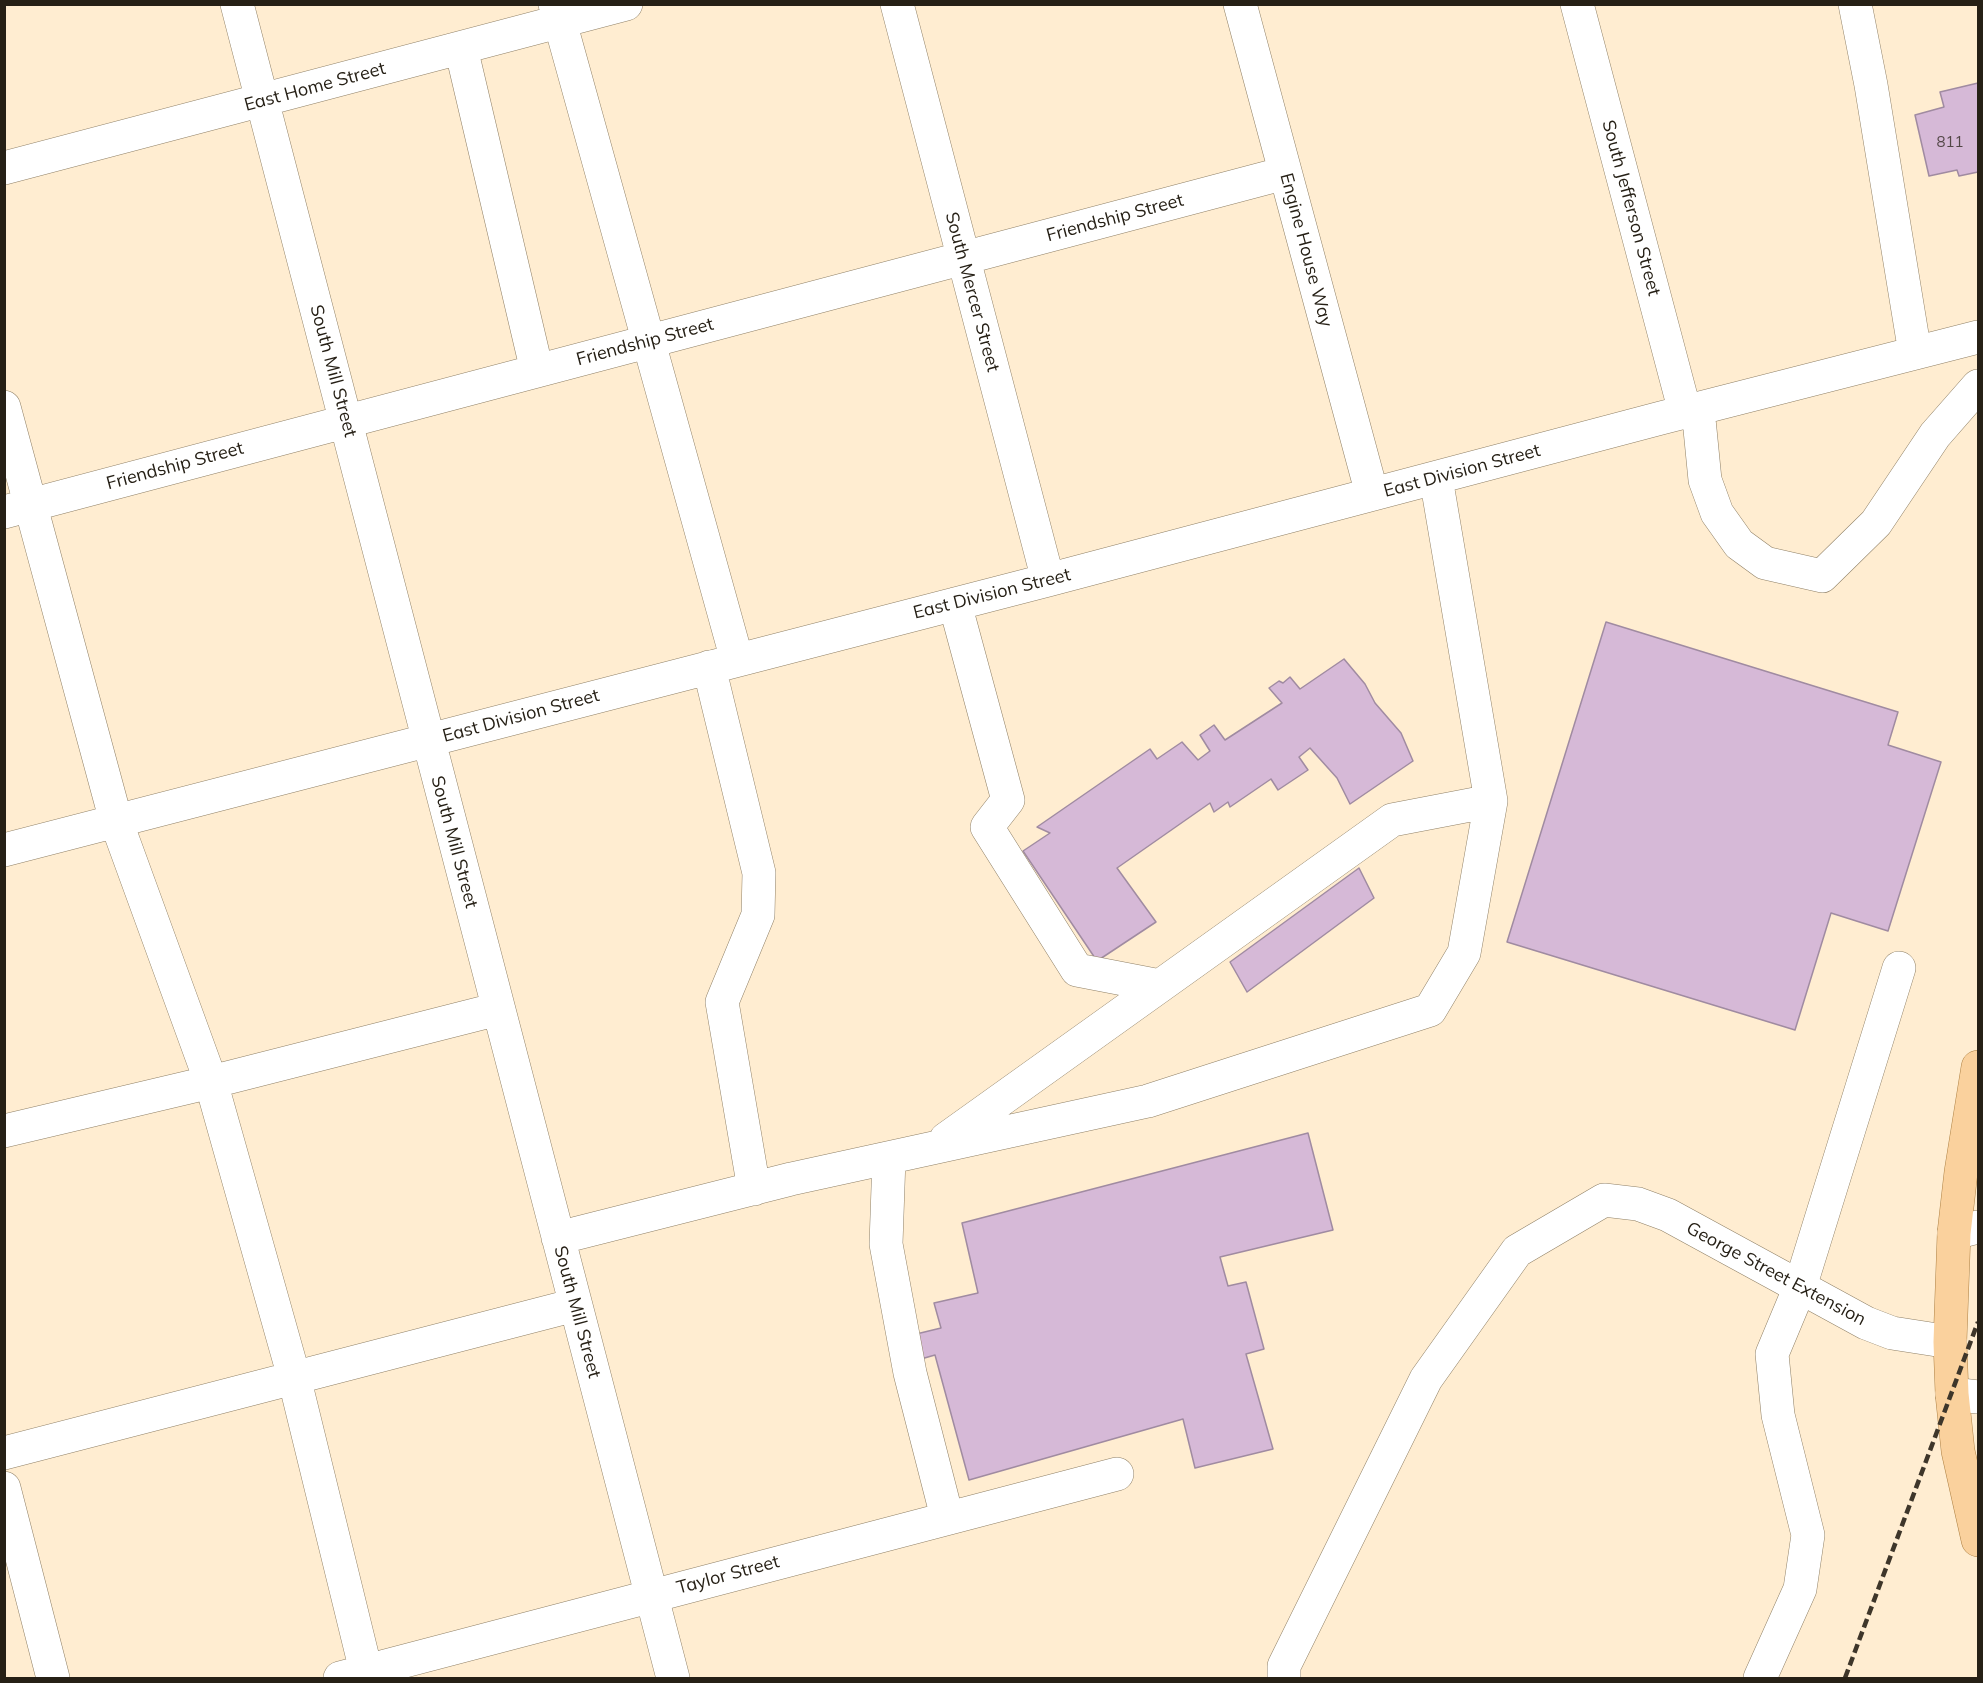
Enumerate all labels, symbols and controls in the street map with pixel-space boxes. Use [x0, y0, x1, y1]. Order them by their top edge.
street label: East Home Street [242, 58, 388, 116]
street label: South Jefferson Street [1597, 118, 1665, 298]
house number: 811 [1937, 133, 1963, 151]
street label: Engine House Way [1275, 171, 1337, 329]
street label: Friendship Street [1044, 189, 1186, 247]
street label: South Mercer Street [940, 210, 1004, 374]
street label: South Mill Street [305, 302, 361, 440]
street label: Friendship Street [574, 313, 716, 371]
street label: Friendship Street [104, 437, 246, 495]
street label: East Division Street [1381, 440, 1543, 502]
street label: East Division Street [911, 564, 1073, 624]
street label: East Division Street [440, 685, 602, 747]
street label: South Mill Street [426, 773, 482, 911]
street label: George Street Extension [1683, 1217, 1869, 1331]
street label: South Mill Street [549, 1243, 605, 1381]
street label: Taylor Street [674, 1551, 782, 1599]

